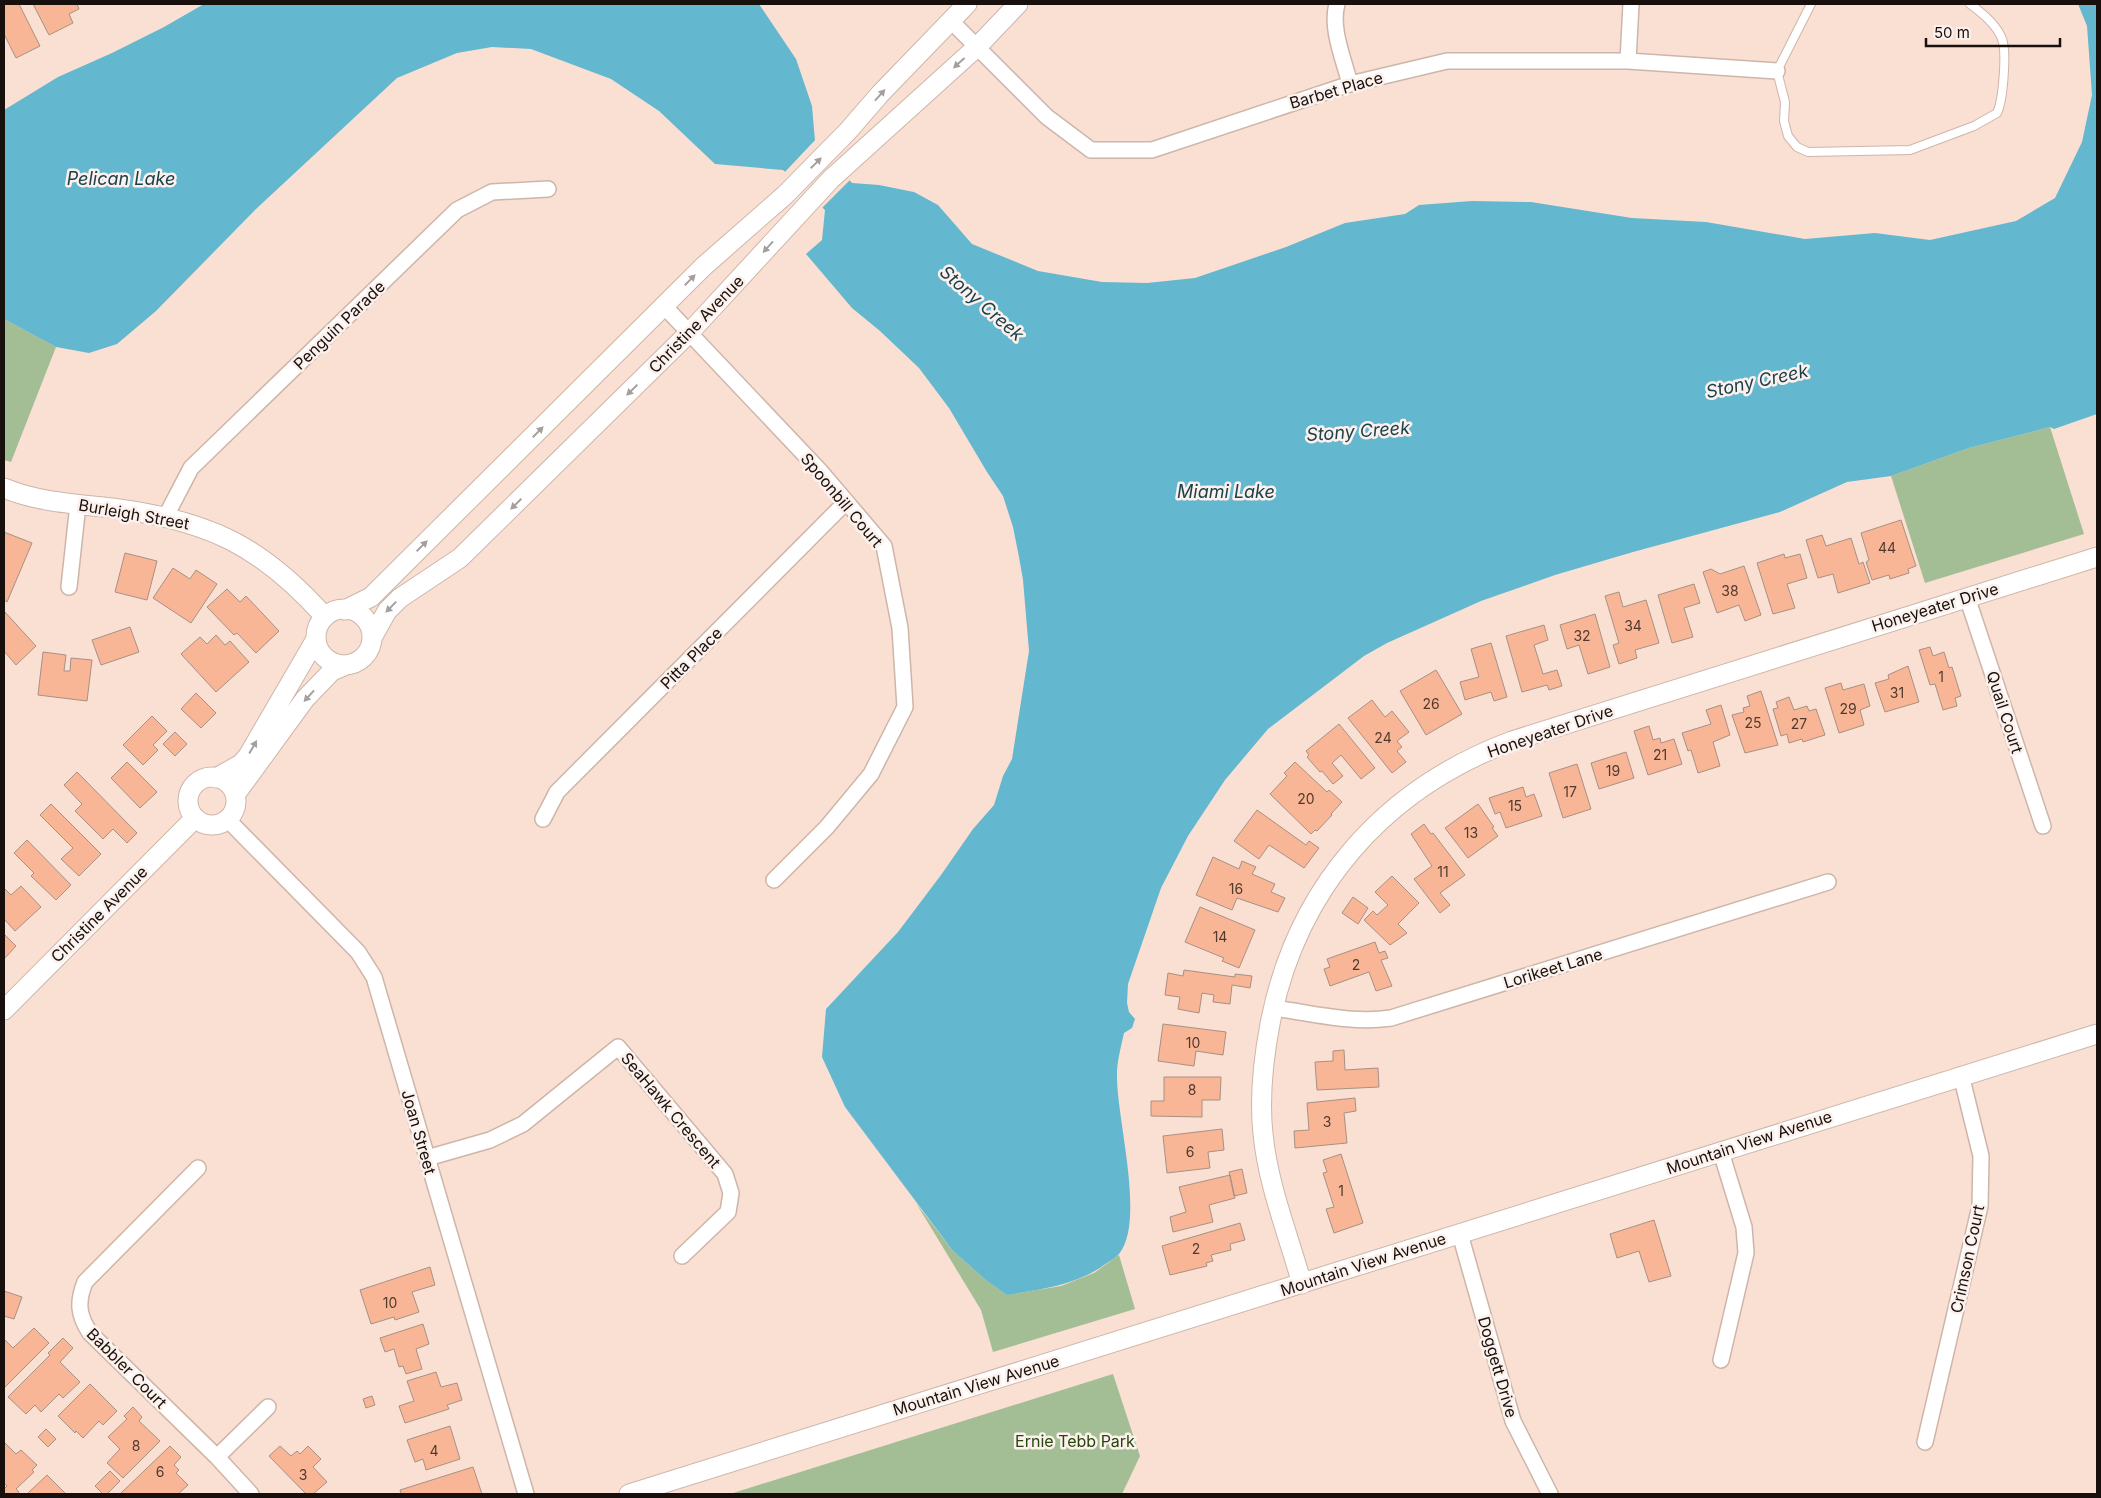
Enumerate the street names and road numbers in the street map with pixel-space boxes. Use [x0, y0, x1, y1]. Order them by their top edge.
street label: Barbet Place [1287, 67, 1385, 113]
street label: Christine Avenue [644, 271, 748, 377]
street label: Penguin Parade [289, 276, 389, 374]
street label: Spoonbill Court [797, 449, 887, 551]
street label: Burleigh Street [77, 494, 191, 534]
street label: Honeyeater Drive [1869, 578, 2001, 636]
street label: Pitta Place [656, 623, 726, 693]
street label: Quail Court [1982, 668, 2028, 756]
street label: Honeyeater Drive [1484, 700, 1616, 762]
street label: Christine Avenue [47, 862, 151, 966]
street label: Lorikeet Lane [1501, 943, 1605, 993]
street label: SeaHawk Crescent [617, 1048, 725, 1172]
street label: Joan Street [397, 1087, 441, 1177]
street label: Mountain View Avenue [1664, 1106, 1834, 1178]
street label: Crimson Court [1946, 1203, 1988, 1315]
street label: Mountain View Avenue [1278, 1228, 1448, 1300]
street label: Doggett Drive [1474, 1314, 1522, 1420]
street label: Babbler Court [83, 1324, 171, 1412]
street label: Mountain View Avenue [890, 1350, 1062, 1420]

